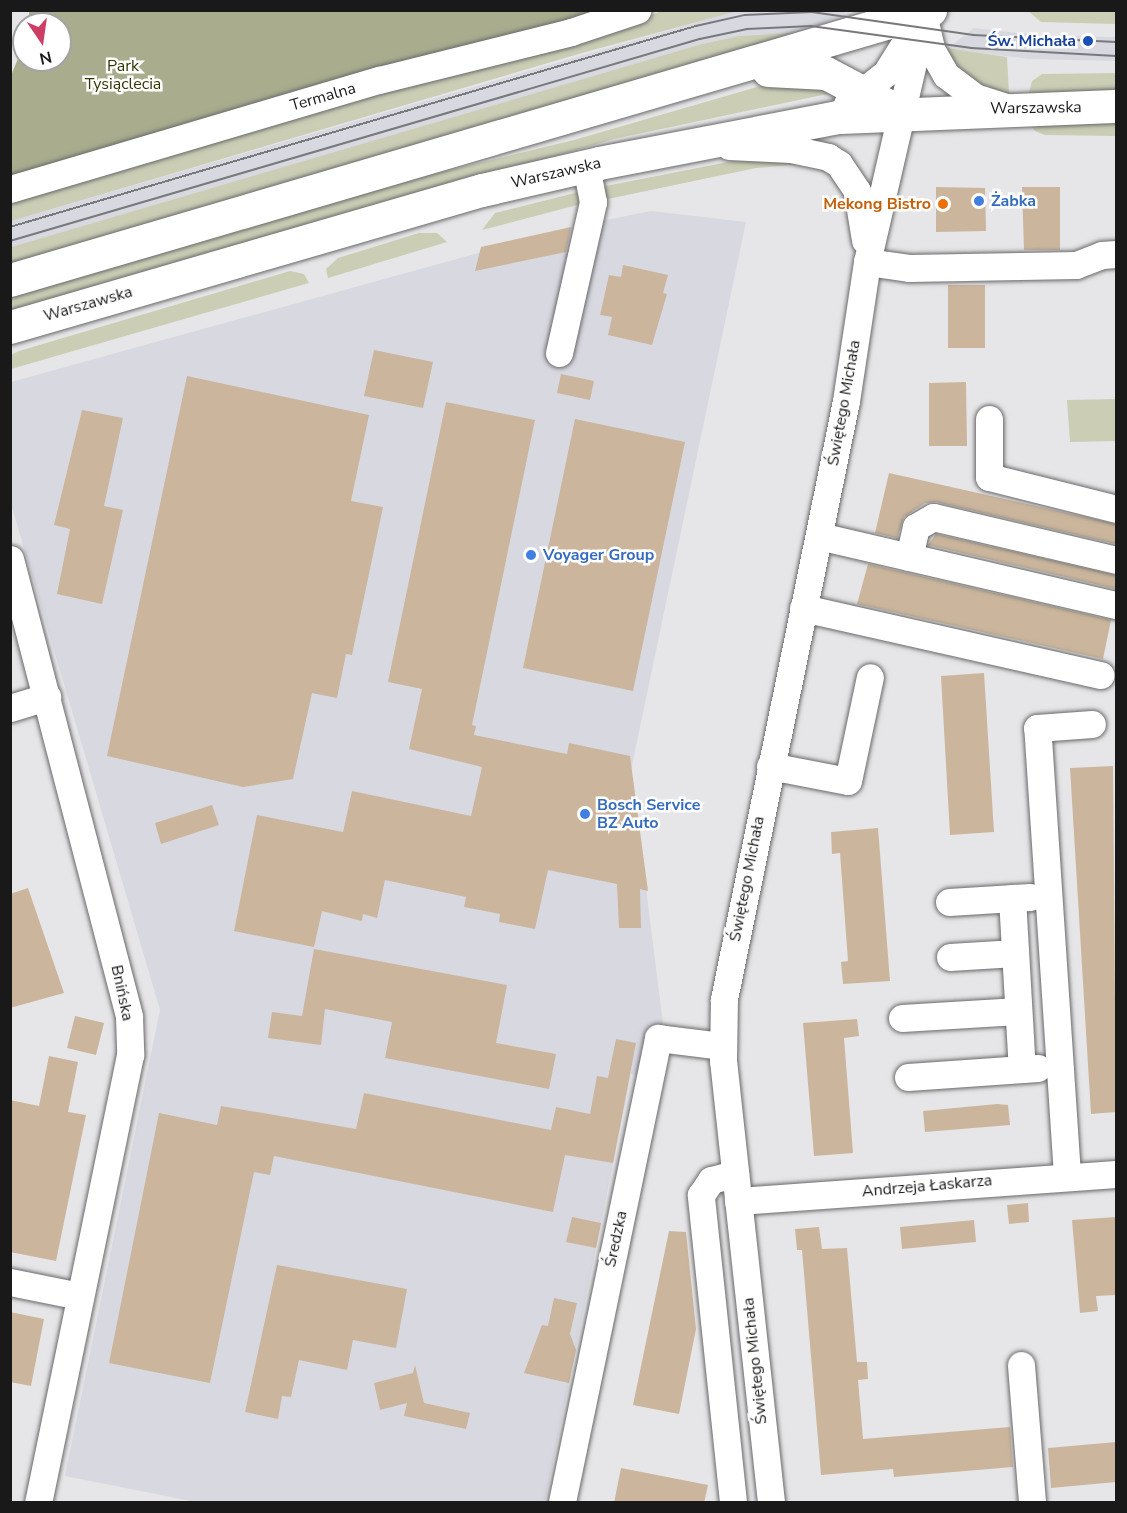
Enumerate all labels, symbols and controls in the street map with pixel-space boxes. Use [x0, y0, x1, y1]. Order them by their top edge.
north arrow [12, 12, 72, 72]
place label: Św. Michała [987, 31, 1076, 51]
marker: Św. Michała [1081, 34, 1095, 48]
text: N [37, 46, 54, 70]
park label: Park Tysiąclecia [85, 56, 161, 94]
street label: Termalna [288, 79, 358, 115]
street label: Warszawska [990, 98, 1082, 118]
street label: Warszawska [509, 153, 603, 193]
place label: Żabka [991, 191, 1036, 211]
place label: Mekong Bistro [823, 194, 931, 214]
marker: Żabka [972, 194, 986, 208]
marker: Mekong Bistro [936, 197, 950, 211]
street label: Warszawska [41, 282, 135, 326]
street label: Świętego Michała [823, 339, 865, 467]
place label: Voyager Group [543, 545, 654, 565]
marker: Voyager Group [524, 548, 538, 562]
place label: Bosch Service BZ Auto [597, 795, 700, 833]
marker: Bosch Service BZ Auto [578, 807, 592, 821]
street label: Świętego Michała [725, 815, 769, 943]
street label: Bnińska [107, 963, 137, 1023]
street label: Andrzeja Łaskarza [861, 1171, 993, 1201]
street label: Średzka [601, 1209, 631, 1269]
street label: Świętego Michała [739, 1297, 771, 1425]

